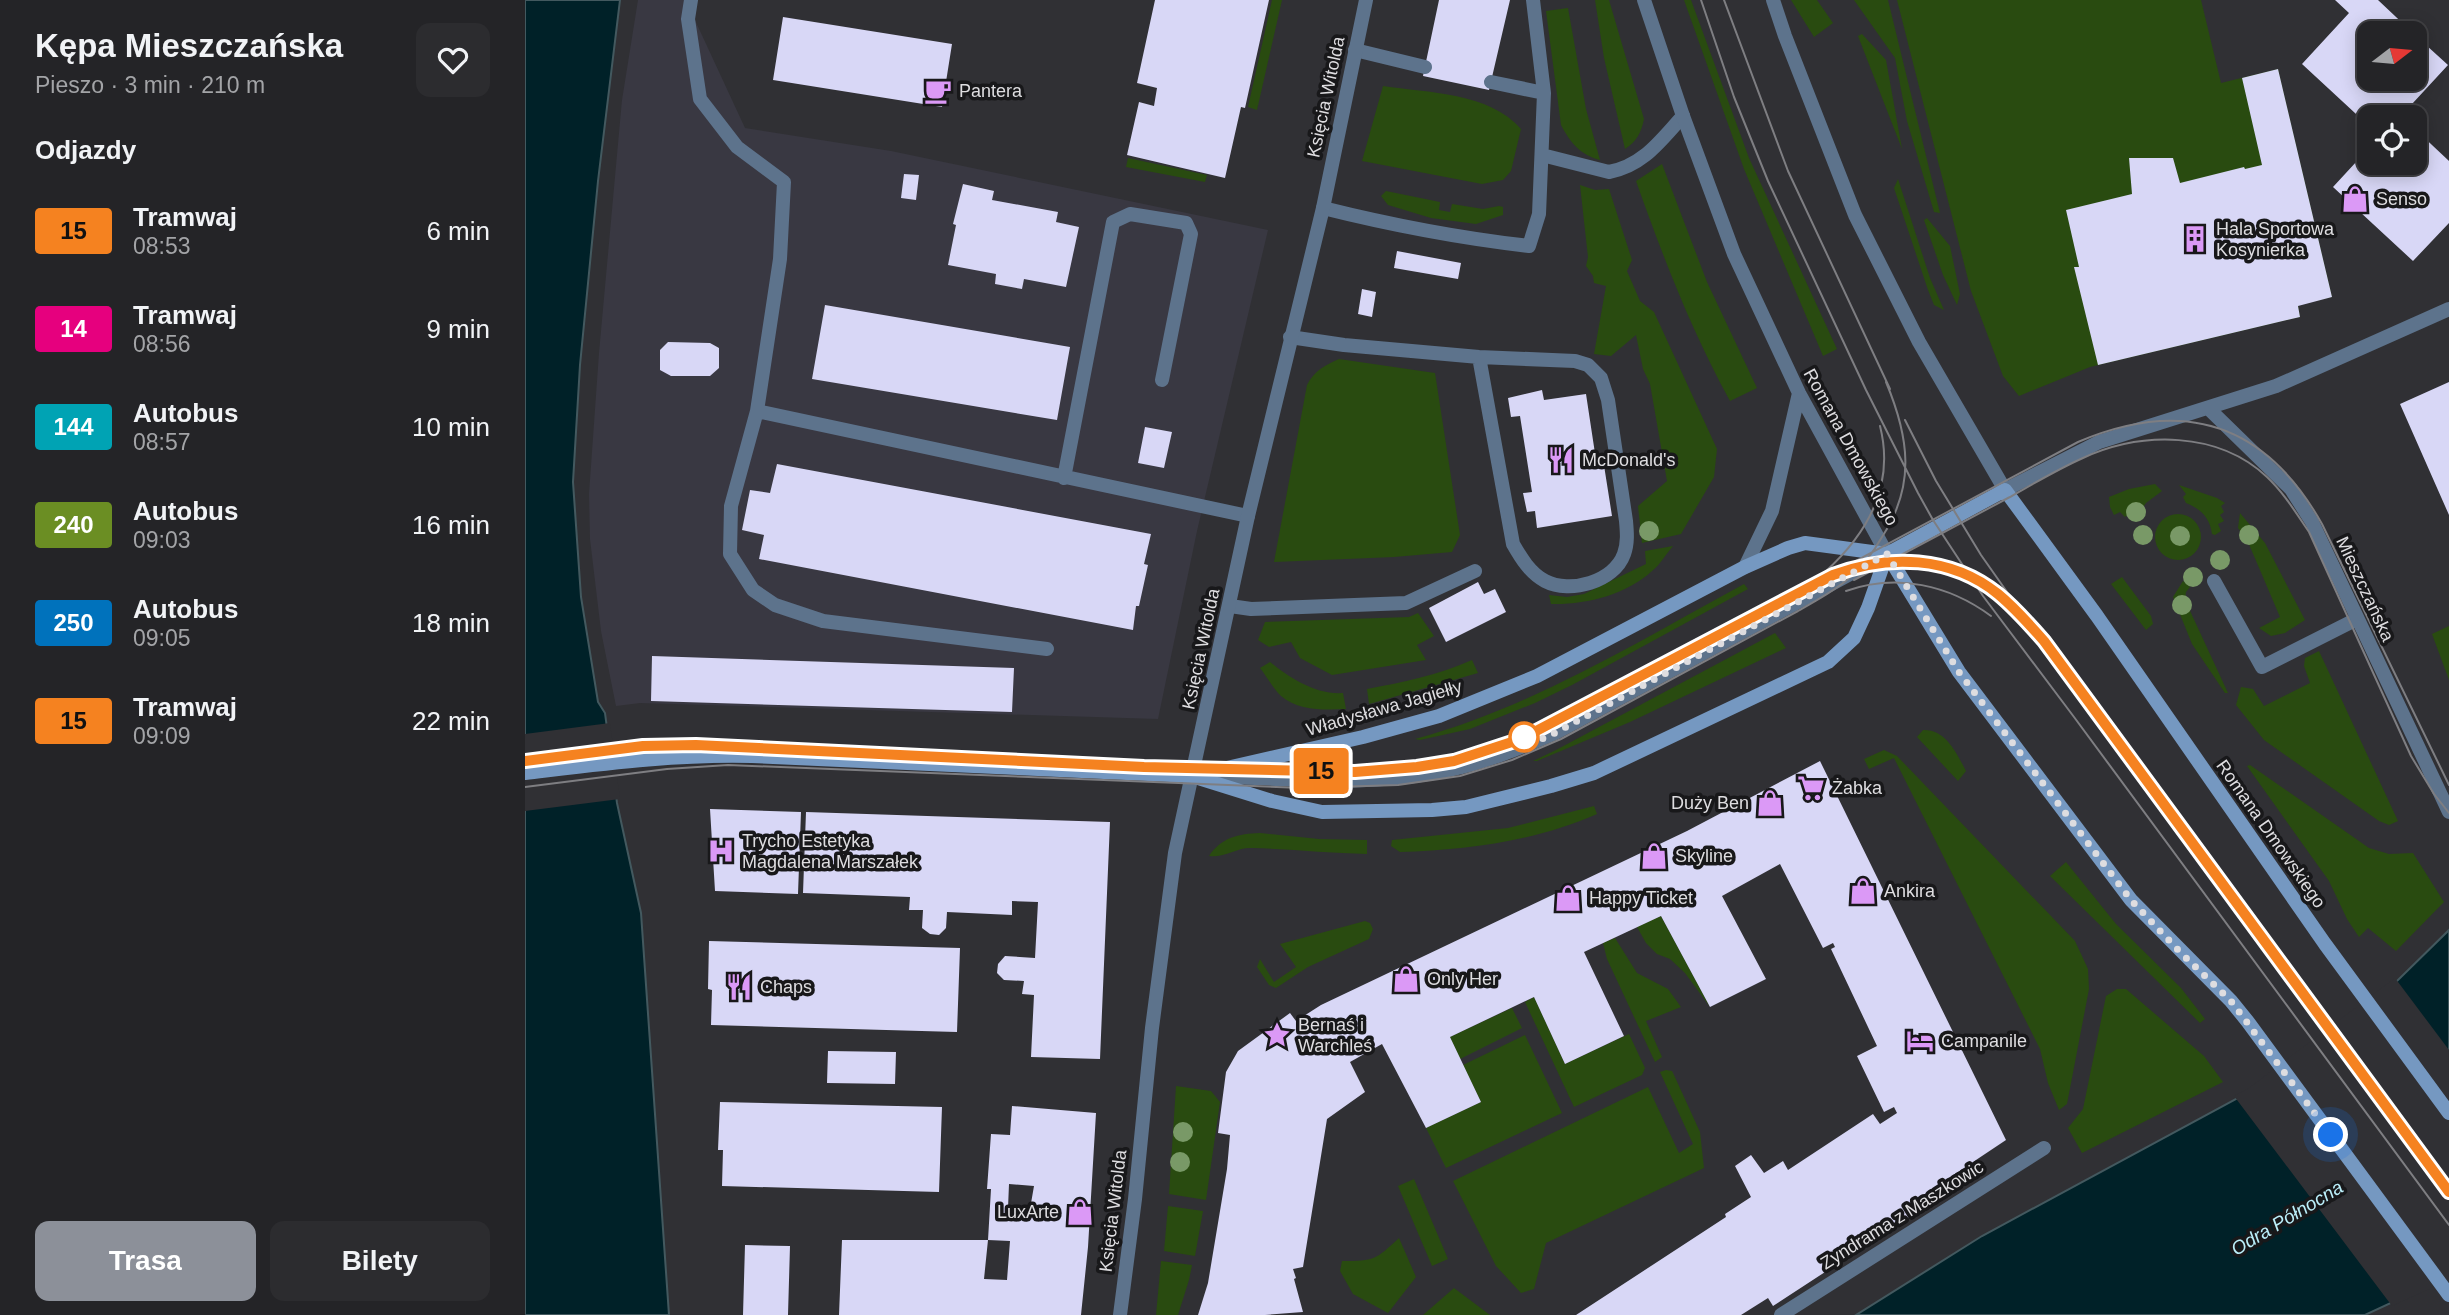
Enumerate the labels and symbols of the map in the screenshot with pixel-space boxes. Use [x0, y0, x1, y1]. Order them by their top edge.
north arrow [2357, 21, 2427, 91]
street label: Księcia Witolda [1303, 34, 1349, 159]
cafe icon: Pantera [923, 76, 953, 106]
place label: Pantera [959, 81, 1023, 101]
shop icon: Senso [2340, 184, 2370, 214]
place label: Senso [2376, 189, 2427, 209]
place label: Hala Sportowa Kosynierka [2216, 219, 2335, 260]
building icon: Hala Sportowa Kosynierka [2180, 224, 2210, 254]
street label: Romana Dmowskiego [1800, 365, 1902, 529]
restaurant icon: McDonald's [1546, 445, 1576, 475]
place label: McDonald's [1582, 450, 1675, 470]
street label: Mieszczańska [2332, 534, 2398, 645]
street label: Księcia Witolda [1178, 586, 1224, 711]
street label: Władysława Jagiełły [1304, 676, 1464, 740]
unlabelled marker [1509, 722, 1539, 752]
line badge: 15 [1289, 748, 1353, 794]
street label: Romana Dmowskiego [2212, 756, 2330, 912]
supermarket icon: Żabka [1796, 773, 1826, 803]
place label: Żabka [1832, 778, 1883, 798]
shop icon: Duży Ben [1755, 788, 1785, 818]
place label: Duży Ben [1671, 793, 1749, 813]
place label: Trycho Estetyka Magdalena Marszałek [742, 831, 919, 872]
hospital icon: Trycho Estetyka Magdalena Marszałek [706, 836, 736, 866]
shop icon: Skyline [1639, 841, 1669, 871]
place label: Skyline [1675, 846, 1733, 866]
shop icon: Ankira [1848, 876, 1878, 906]
place label: Ankira [1884, 881, 1936, 901]
shop icon: Happy Ticket [1553, 883, 1583, 913]
place label: Happy Ticket [1589, 888, 1693, 908]
shop icon: Only Her [1391, 964, 1421, 994]
place label: Only Her [1427, 969, 1498, 989]
restaurant icon: Chaps [724, 972, 754, 1002]
place label: Chaps [760, 977, 812, 997]
place label: Bernaś i Warchleś [1298, 1015, 1372, 1056]
place icon: Bernaś i Warchleś [1262, 1020, 1292, 1050]
hotel icon: Campanile [1905, 1026, 1935, 1056]
place label: Campanile [1941, 1031, 2027, 1051]
your location [2313, 1117, 2348, 1152]
street label: Księcia Witolda [1096, 1148, 1131, 1273]
street label: Zyndrama z Maszkowic [1817, 1157, 1987, 1273]
water label: Odra Północna [2227, 1176, 2347, 1260]
shop icon: LuxArte [1065, 1197, 1095, 1227]
place label: LuxArte [997, 1202, 1059, 1222]

